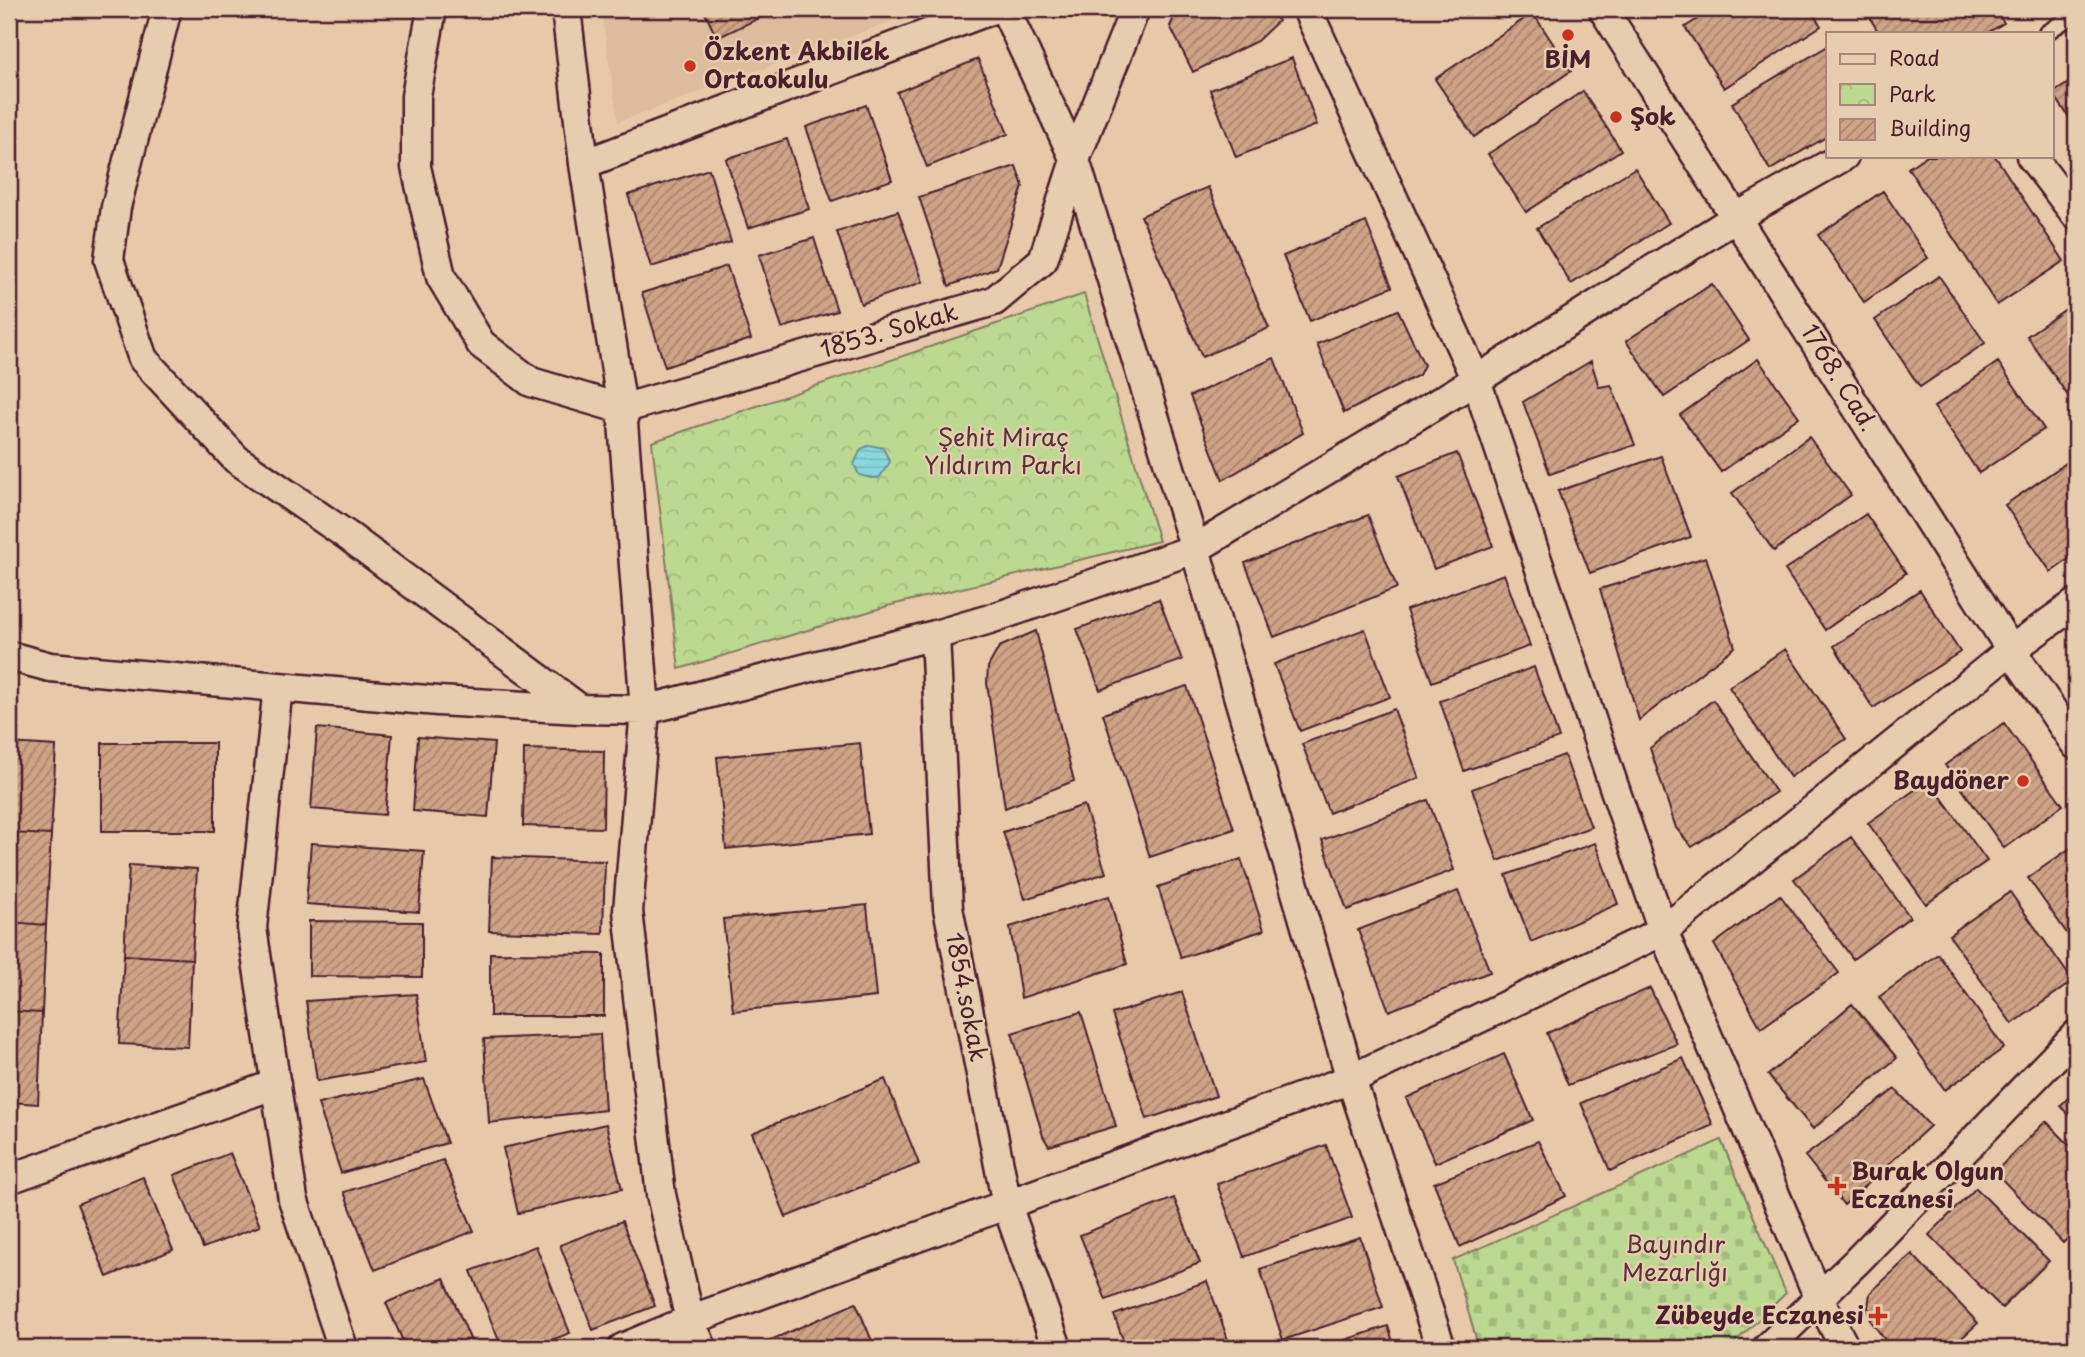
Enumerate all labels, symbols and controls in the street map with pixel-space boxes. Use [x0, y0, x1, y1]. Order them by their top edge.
marker: BİM [1560, 27, 1576, 43]
place label: Özkent Akbilek Ortaokulu [704, 32, 890, 96]
legend [1826, 32, 2054, 158]
place label: BİM [1545, 40, 1591, 76]
text: Road [1889, 41, 1940, 73]
marker: Özkent Akbilek Ortaokulu [682, 58, 698, 74]
text: Park [1889, 77, 1936, 109]
place label: Şok [1630, 97, 1676, 133]
marker: Şok [1608, 109, 1624, 125]
text: Building [1889, 111, 1971, 143]
street label: 1853. Sokak [815, 292, 962, 366]
street label: 1768. Cad. [1794, 316, 1888, 438]
park label: Şehit Miraç Yıldırım Parkı [924, 418, 1082, 482]
place label: Baydöner [1893, 761, 2010, 797]
marker: Baydöner [2015, 773, 2031, 789]
street label: 1854.sokak [938, 929, 998, 1065]
place label: Burak Olgun Eczanesi [1851, 1152, 2004, 1216]
marker: Burak Olgun Eczanesi [1829, 1178, 1845, 1194]
park label: Bayındır Mezarlığı [1622, 1225, 1728, 1289]
place label: Zübeyde Eczanesi [1655, 1296, 1864, 1332]
marker: Zübeyde Eczanesi [1870, 1308, 1886, 1324]

